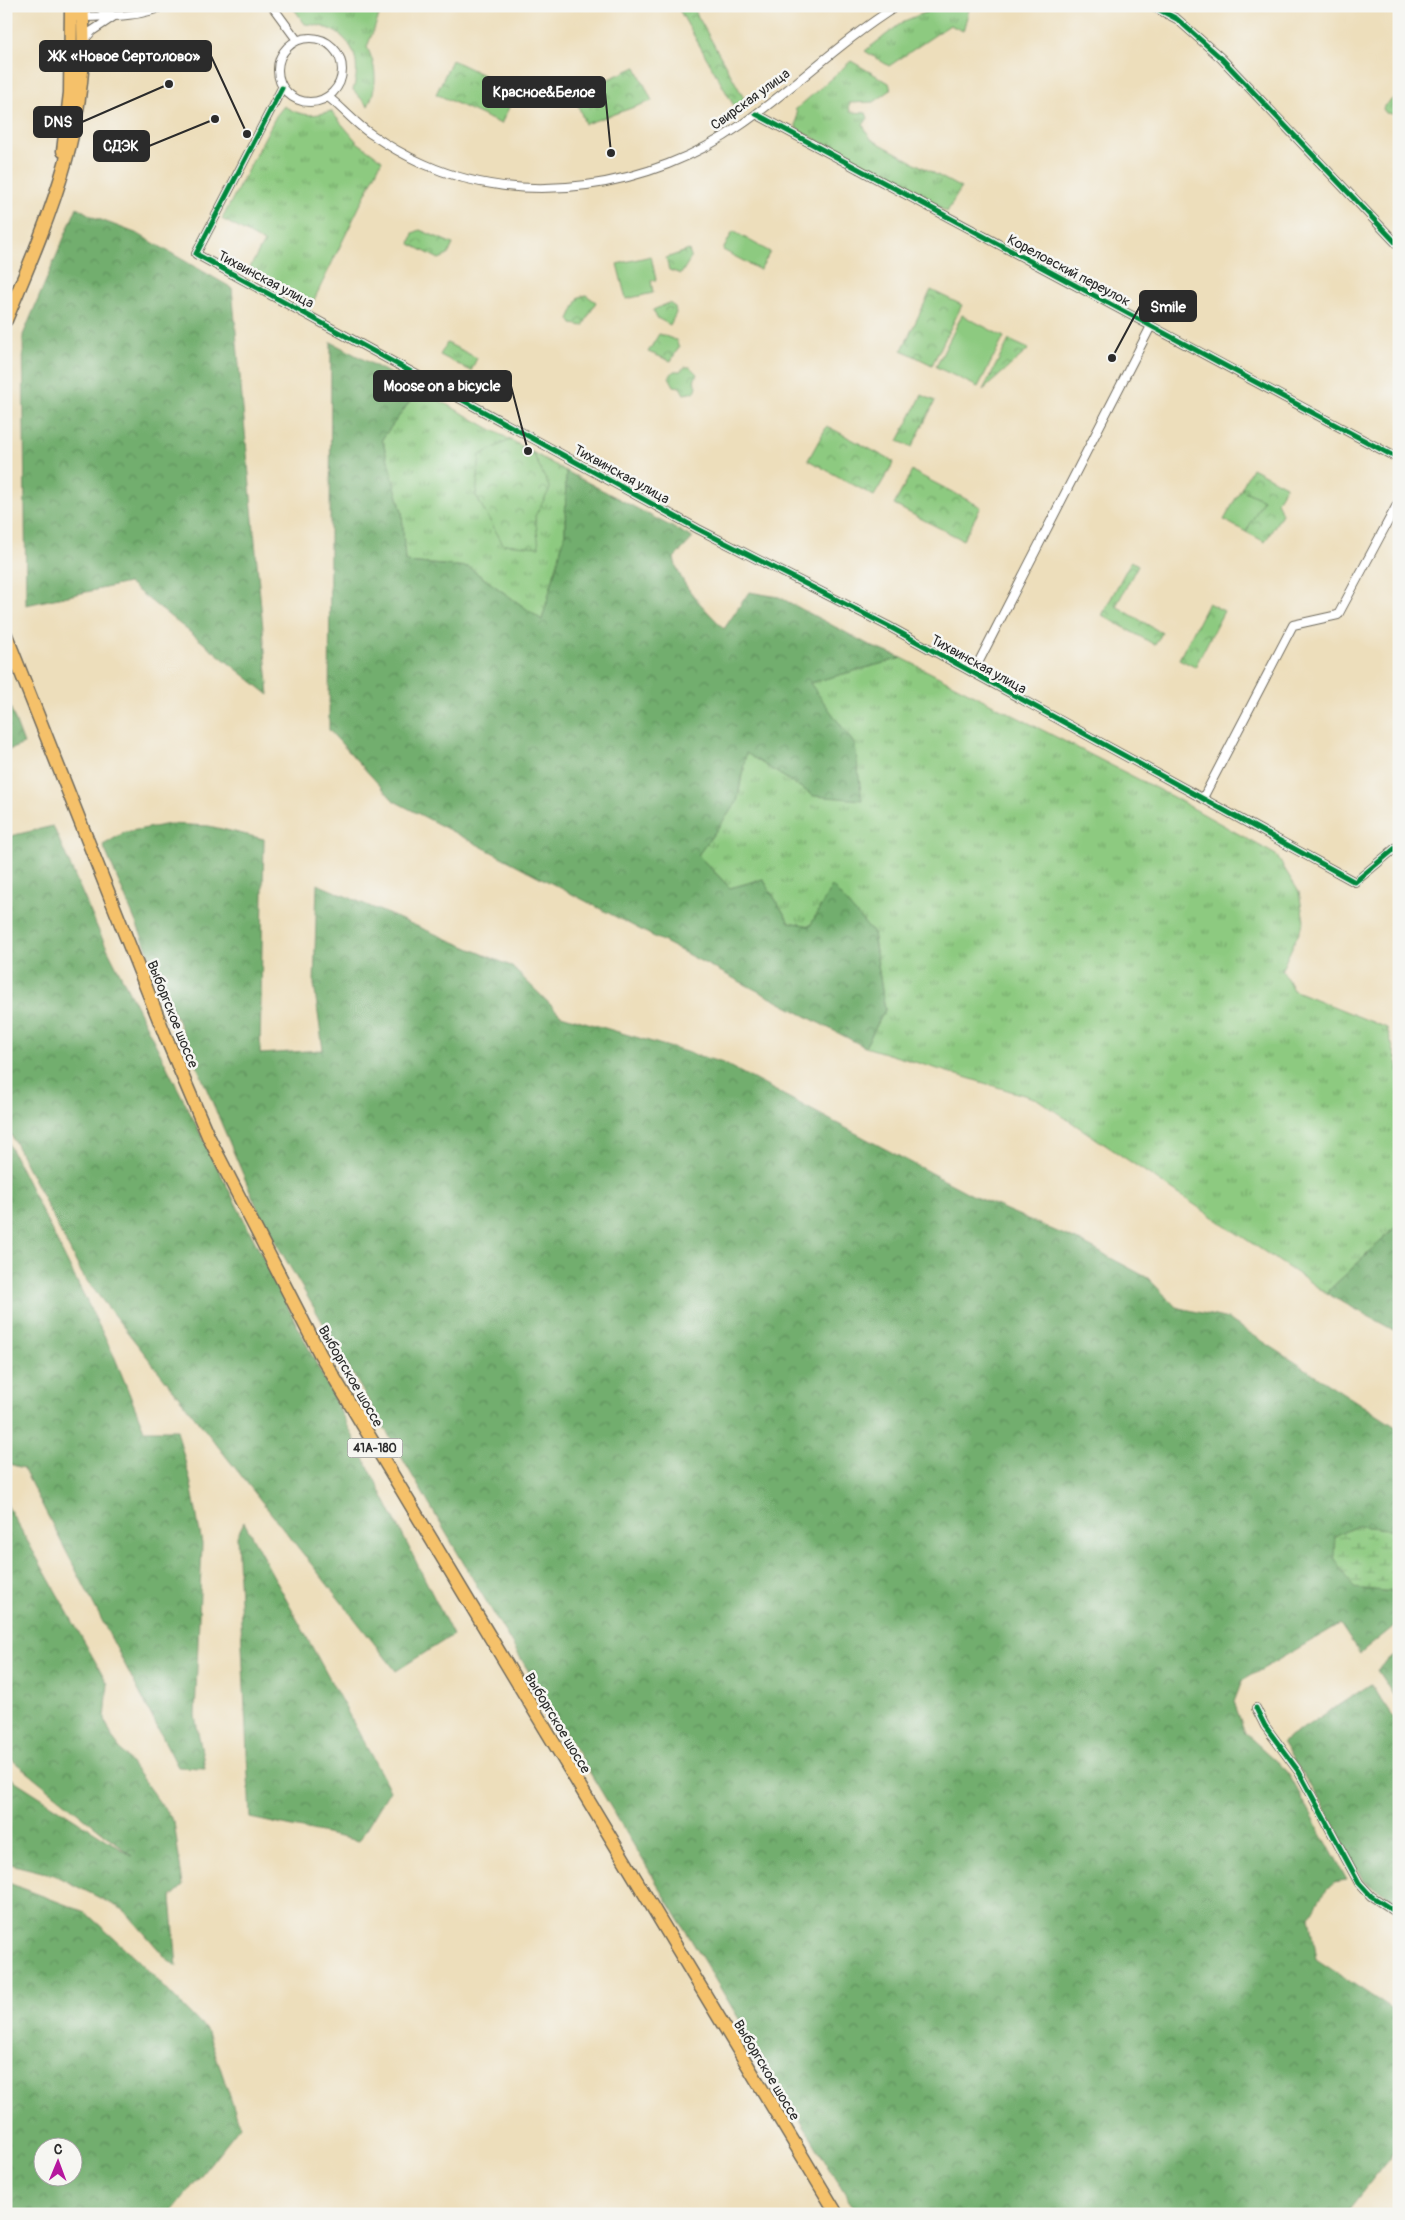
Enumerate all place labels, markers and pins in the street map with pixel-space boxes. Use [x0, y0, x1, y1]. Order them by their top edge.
callout: ЖК «Новое Сертолово» [40, 41, 211, 71]
callout: Красное&Белое [483, 77, 605, 107]
callout: DNS [34, 107, 82, 137]
callout: СДЭК [94, 131, 149, 161]
callout: Smile [1140, 291, 1196, 321]
callout: Moose on a bicycle [374, 371, 511, 401]

